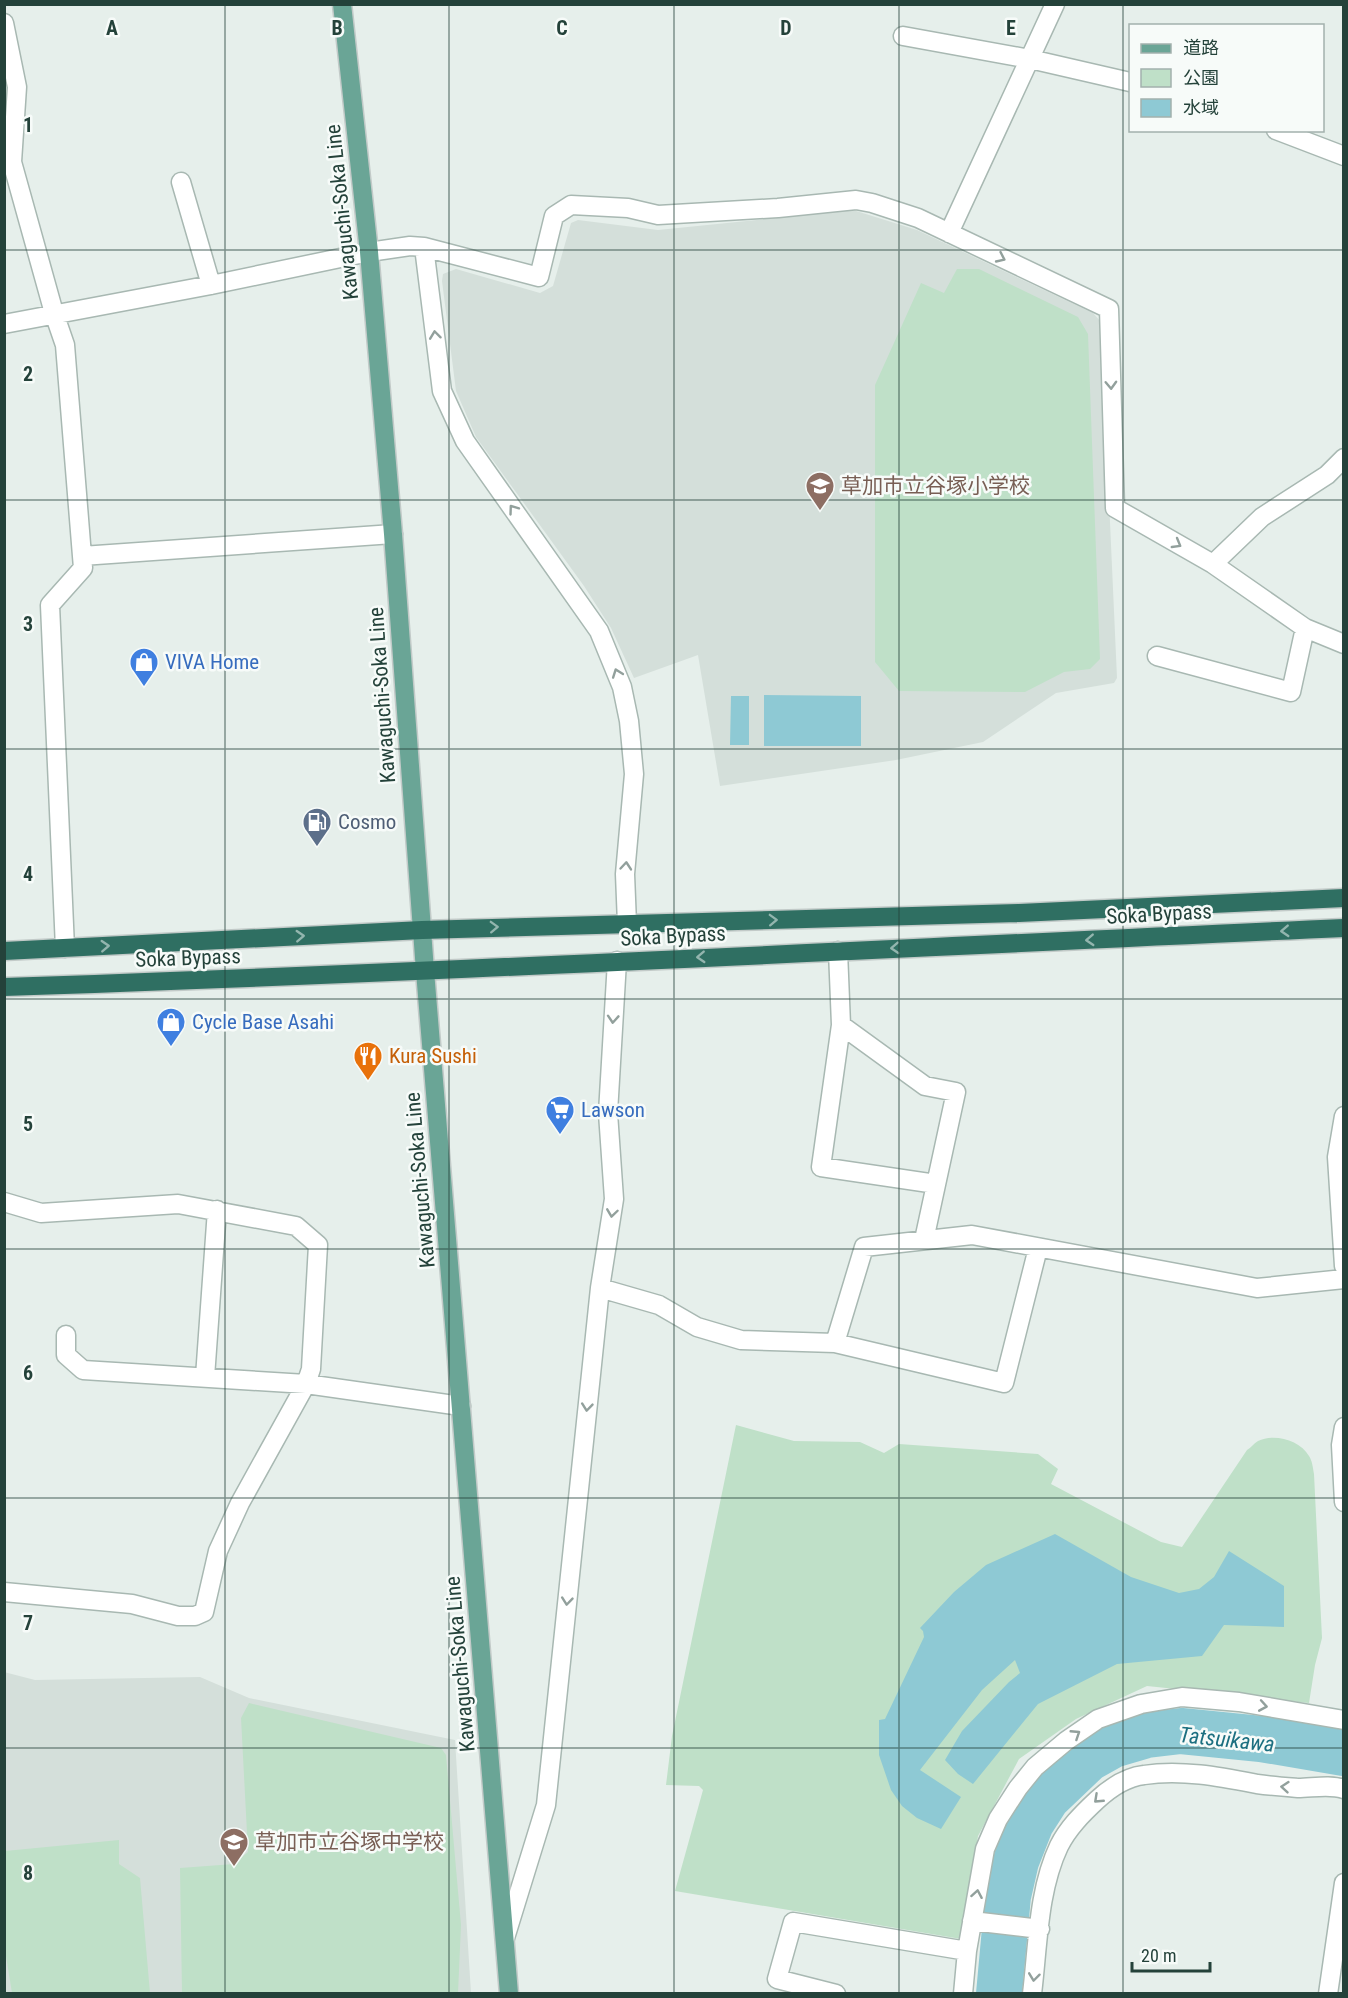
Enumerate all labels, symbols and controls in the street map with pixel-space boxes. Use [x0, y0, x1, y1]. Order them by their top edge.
text: A [106, 16, 118, 40]
text: B [331, 16, 343, 40]
text: C [556, 16, 568, 40]
text: D [780, 16, 792, 40]
text: E [1006, 16, 1016, 40]
legend [1129, 24, 1324, 132]
text: 道路 [1183, 37, 1219, 58]
text: 公園 [1183, 67, 1219, 88]
text: 水域 [1183, 97, 1219, 118]
text: 1 [23, 113, 33, 137]
street label: Kawaguchi-Soka Line [321, 123, 363, 301]
one-way arrow [995, 250, 1006, 262]
one-way arrow [430, 330, 442, 339]
text: 2 [23, 362, 33, 386]
one-way arrow [1105, 380, 1117, 389]
school or university icon: 草加市立谷塚小学校 [804, 470, 836, 512]
place label: 草加市立谷塚小学校 [841, 474, 1030, 498]
one-way arrow [509, 504, 520, 515]
one-way arrow [1171, 537, 1181, 548]
street label: Kawaguchi-Soka Line [364, 606, 400, 784]
text: 3 [23, 612, 33, 636]
shop icon: VIVA Home [128, 646, 160, 688]
place label: VIVA Home [165, 650, 259, 674]
one-way arrow [612, 668, 625, 679]
fuel station icon: Cosmo [301, 806, 333, 848]
place label: Cosmo [338, 810, 396, 834]
one-way arrow [619, 861, 632, 870]
text: 4 [23, 862, 33, 886]
street label: Soka Bypass [1106, 899, 1212, 929]
one-way arrow [769, 913, 778, 926]
one-way arrow [490, 921, 499, 934]
street label: Soka Bypass [620, 921, 726, 951]
one-way arrow [1281, 925, 1290, 937]
one-way arrow [295, 930, 304, 943]
one-way arrow [1086, 933, 1095, 946]
one-way arrow [100, 939, 109, 952]
one-way arrow [891, 942, 900, 955]
street label: Soka Bypass [135, 944, 241, 972]
one-way arrow [696, 950, 705, 963]
shop icon: Cycle Base Asahi [155, 1006, 187, 1048]
place label: Cycle Base Asahi [192, 1010, 334, 1034]
one-way arrow [607, 1014, 620, 1023]
restaurant icon: Kura Sushi [352, 1040, 384, 1082]
place label: Kura Sushi [389, 1044, 477, 1068]
street label: Kawaguchi-Soka Line [400, 1091, 440, 1269]
supermarket icon: Lawson [544, 1094, 576, 1136]
place label: Lawson [581, 1098, 645, 1122]
text: 5 [23, 1112, 33, 1136]
one-way arrow [606, 1209, 618, 1218]
text: 6 [23, 1361, 33, 1385]
one-way arrow [581, 1402, 594, 1411]
street label: Kawaguchi-Soka Line [440, 1575, 480, 1753]
one-way arrow [561, 1596, 574, 1605]
text: 7 [23, 1611, 33, 1635]
one-way arrow [1257, 1699, 1267, 1712]
water label: Tatsuikawa [1178, 1722, 1276, 1757]
one-way arrow [1069, 1730, 1080, 1741]
one-way arrow [1281, 1781, 1290, 1794]
one-way arrow [1094, 1792, 1105, 1803]
school or university icon: 草加市立谷塚中学校 [218, 1826, 250, 1868]
place label: 草加市立谷塚中学校 [255, 1830, 444, 1854]
text: 8 [23, 1861, 33, 1885]
one-way arrow [970, 1889, 983, 1899]
scale bar [1132, 1935, 1210, 1973]
text: 20 m [1141, 1945, 1176, 1966]
one-way arrow [1029, 1972, 1041, 1981]

